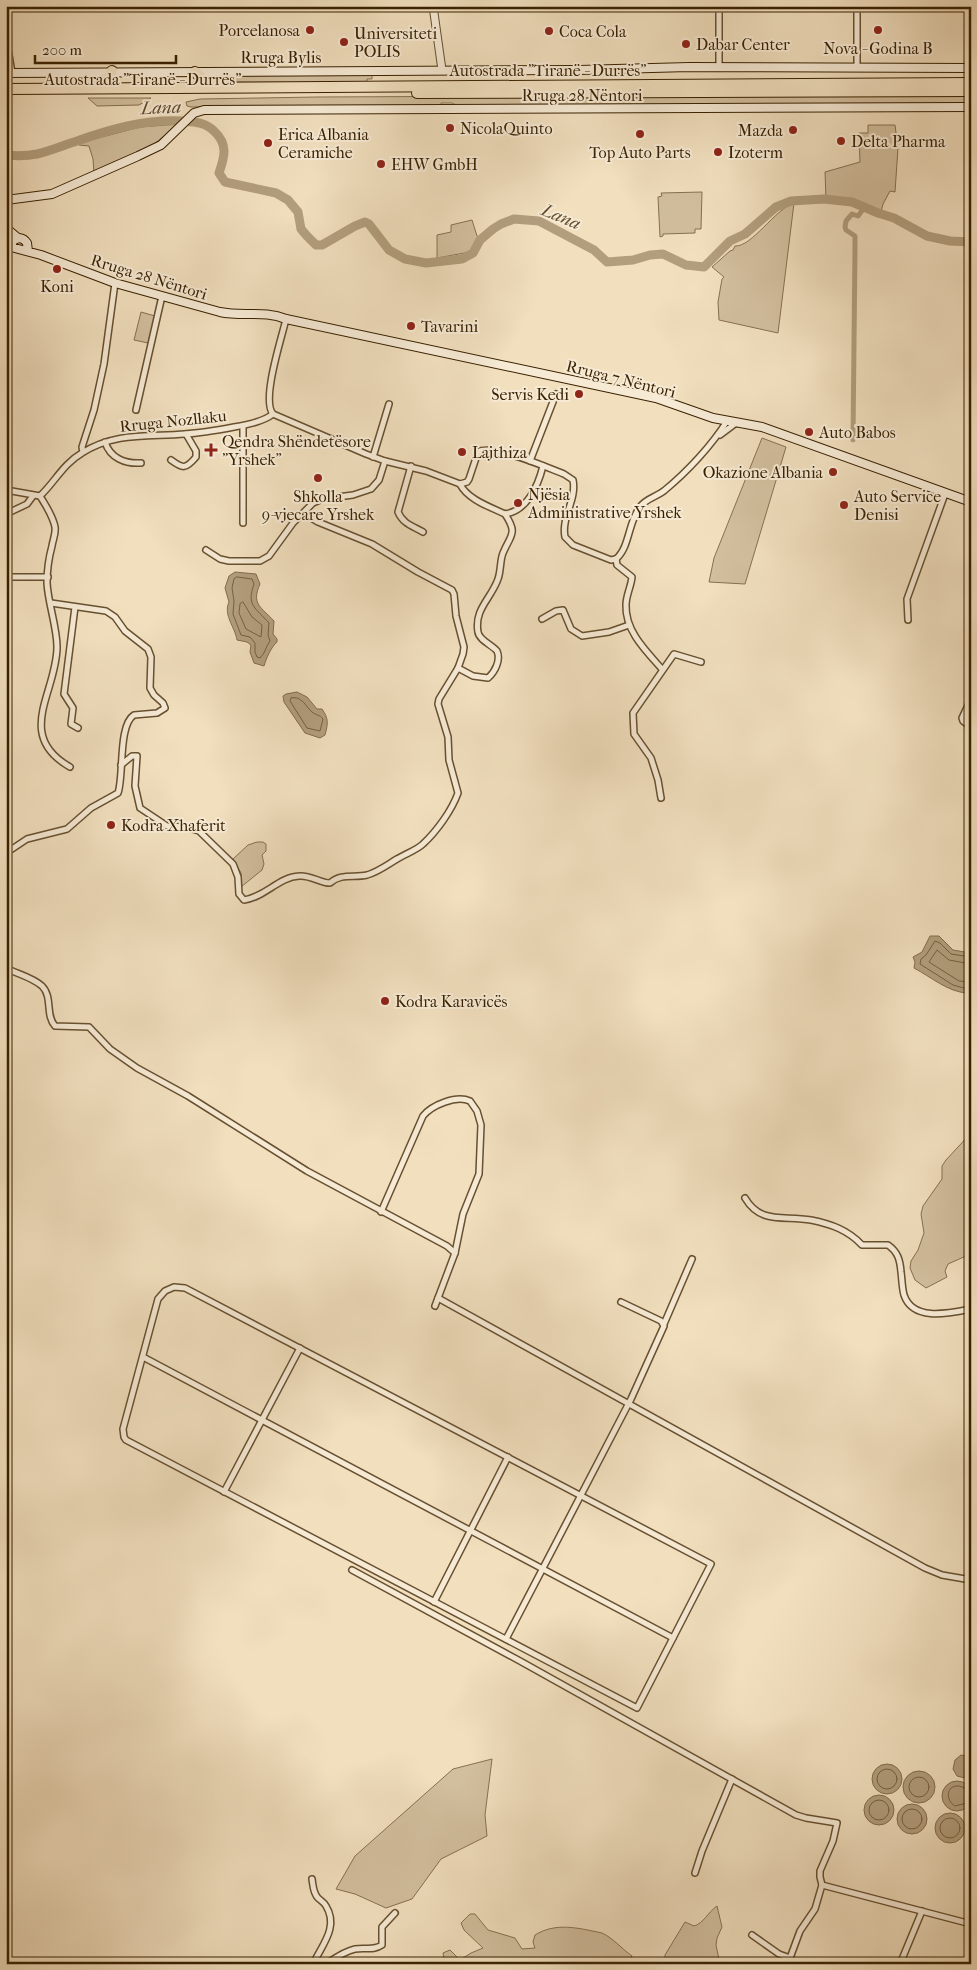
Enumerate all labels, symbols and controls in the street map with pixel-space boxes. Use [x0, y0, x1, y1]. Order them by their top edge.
place label: Porcelanosa [219, 21, 301, 40]
place label: Coca Cola [559, 22, 627, 41]
marker: Porcelanosa [304, 24, 316, 36]
place label: Universiteti POLIS [354, 24, 437, 61]
marker: Nova - Godina B [872, 24, 884, 36]
marker: Coca Cola [543, 25, 555, 37]
scale bar [35, 32, 176, 64]
place label: Dabar Center [696, 35, 790, 54]
marker: Universiteti POLIS [338, 36, 350, 48]
marker: Dabar Center [680, 38, 692, 50]
place label: Nova - Godina B [823, 39, 933, 58]
text: 200 m [42, 41, 82, 59]
street label: Rruga Bylis [241, 48, 321, 67]
street label: Autostrada "Tiranë - Durrës" [449, 61, 646, 80]
street label: Autostrada "Tiranë - Durrës" [44, 70, 241, 89]
street label: Rruga 28 Nëntori [522, 86, 643, 105]
water label: Lana [138, 97, 182, 119]
place label: NicolaQuinto [460, 119, 553, 138]
place label: Mazda [738, 121, 784, 140]
marker: NicolaQuinto [444, 122, 456, 134]
marker: Mazda [787, 124, 799, 136]
place label: Erica Albania Ceramiche [278, 125, 370, 162]
marker: Top Auto Parts [634, 128, 646, 140]
place label: Delta Pharma [851, 132, 946, 151]
marker: Delta Pharma [835, 135, 847, 147]
marker: Erica Albania Ceramiche [262, 137, 274, 149]
place label: Top Auto Parts [589, 143, 691, 162]
place label: Izoterm [728, 143, 784, 162]
marker: Izoterm [712, 146, 724, 158]
place label: EHW GmbH [391, 155, 478, 174]
marker: EHW GmbH [375, 158, 387, 170]
water label: Lana [536, 199, 584, 235]
street label: Rruga 28 Nëntori [88, 250, 210, 304]
marker: Koni [51, 263, 63, 275]
place label: Koni [40, 277, 74, 296]
place label: Tavarini [421, 317, 479, 336]
marker: Tavarini [405, 320, 417, 332]
street label: Rruga 7 Nëntori [564, 356, 678, 402]
place label: Servis Kedi [491, 385, 569, 404]
marker: Servis Kedi [573, 388, 585, 400]
street label: Rruga Nozllaku [119, 406, 227, 436]
place label: Auto Babos [818, 423, 896, 442]
marker: Auto Babos [803, 426, 815, 438]
place label: Qendra Shëndetësore "Yrshek" [222, 432, 371, 469]
marker: Qendra Shëndetësore "Yrshek" [204, 443, 218, 457]
place label: Lajthiza [472, 443, 528, 462]
marker: Lajthiza [456, 446, 468, 458]
place label: Okazione Albania [703, 463, 824, 482]
marker: Okazione Albania [827, 466, 839, 478]
marker: Shkolla 9-vjecare Yrshek [312, 472, 324, 484]
place label: Njësia Administrative Yrshek [527, 485, 682, 522]
place label: Shkolla 9-vjecare Yrshek [262, 487, 375, 524]
place label: Auto Service Denisi [853, 487, 941, 524]
marker: Njësia Administrative Yrshek [512, 497, 524, 509]
marker: Auto Service Denisi [838, 499, 850, 511]
place label: Kodra Xhaferit [121, 816, 226, 835]
marker: Kodra Xhaferit [105, 819, 117, 831]
place label: Kodra Karavicës [395, 992, 508, 1011]
marker: Kodra Karavicës [379, 995, 391, 1007]

